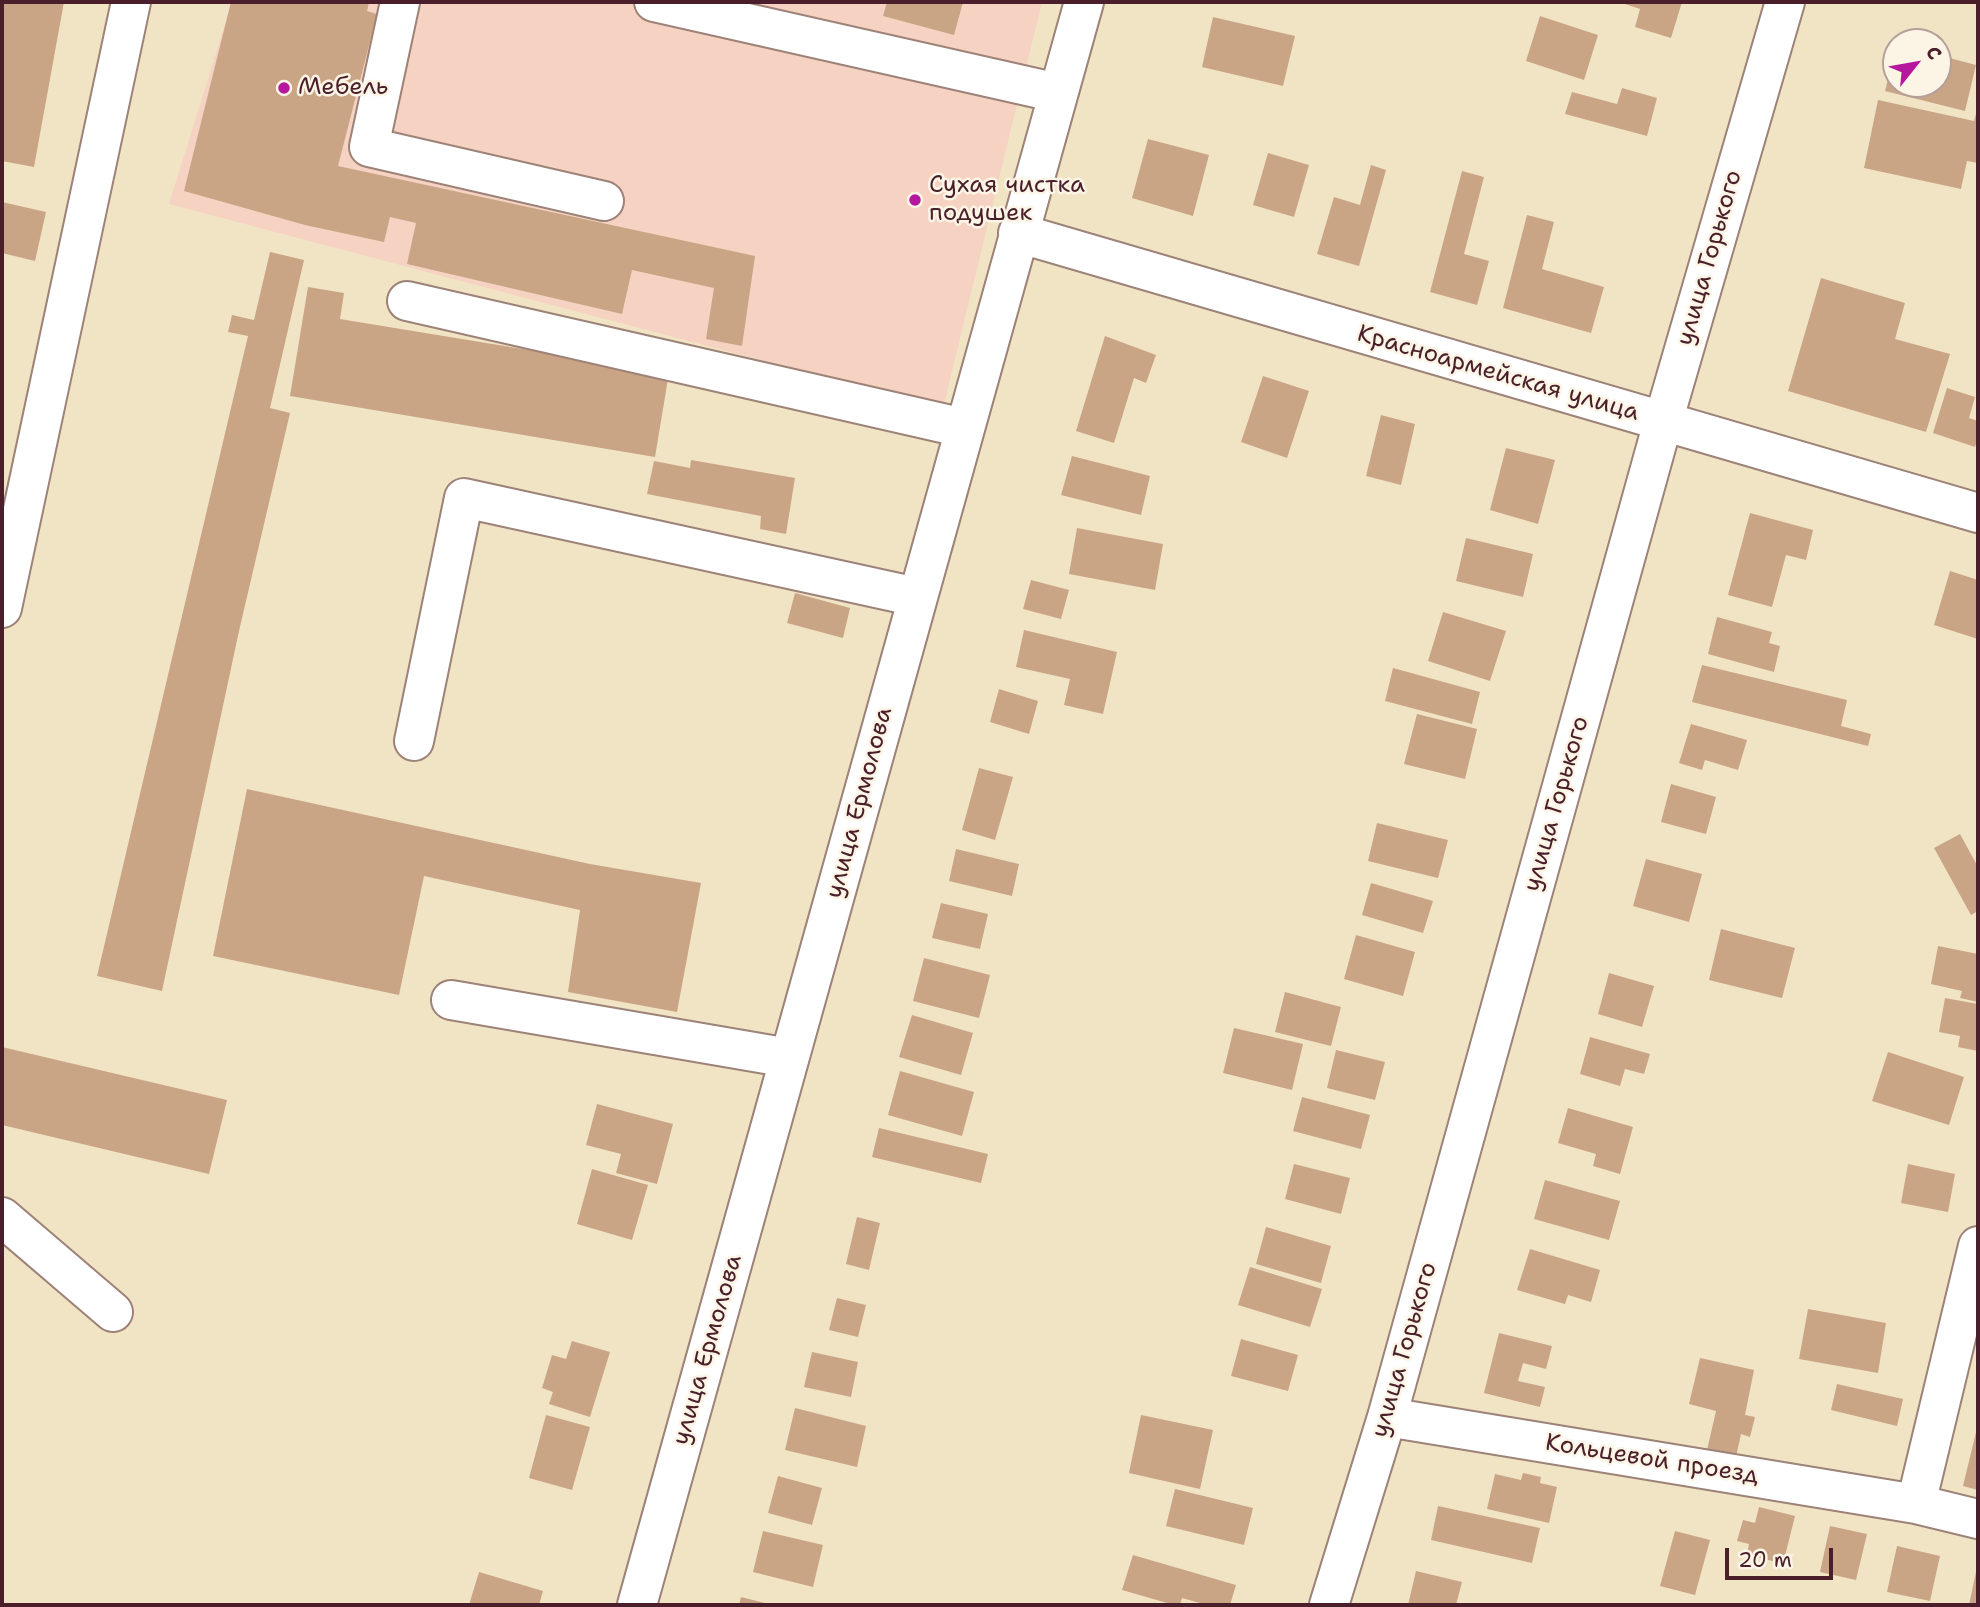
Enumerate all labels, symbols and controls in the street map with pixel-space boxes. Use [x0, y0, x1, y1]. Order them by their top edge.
north arrow [1882, 28, 1952, 98]
text: С [1920, 42, 1947, 64]
place label: Мебель [298, 74, 388, 102]
marker: Мебель [276, 80, 292, 96]
street label: улица Горького [1671, 167, 1749, 349]
place label: Сухая чистка подушек [929, 172, 1085, 228]
marker: Сухая чистка подушек [907, 192, 923, 208]
street label: Красноармейская улица [1354, 320, 1642, 428]
street label: улица Ермолова [821, 704, 899, 902]
street label: улица Горького [1518, 713, 1596, 895]
street label: улица Ермолова [667, 1252, 749, 1448]
street label: улица Горького [1366, 1259, 1444, 1441]
street label: Кольцевой проезд [1543, 1429, 1761, 1491]
scale bar [1728, 1534, 1836, 1578]
text: 20 m [1738, 1546, 1792, 1574]

